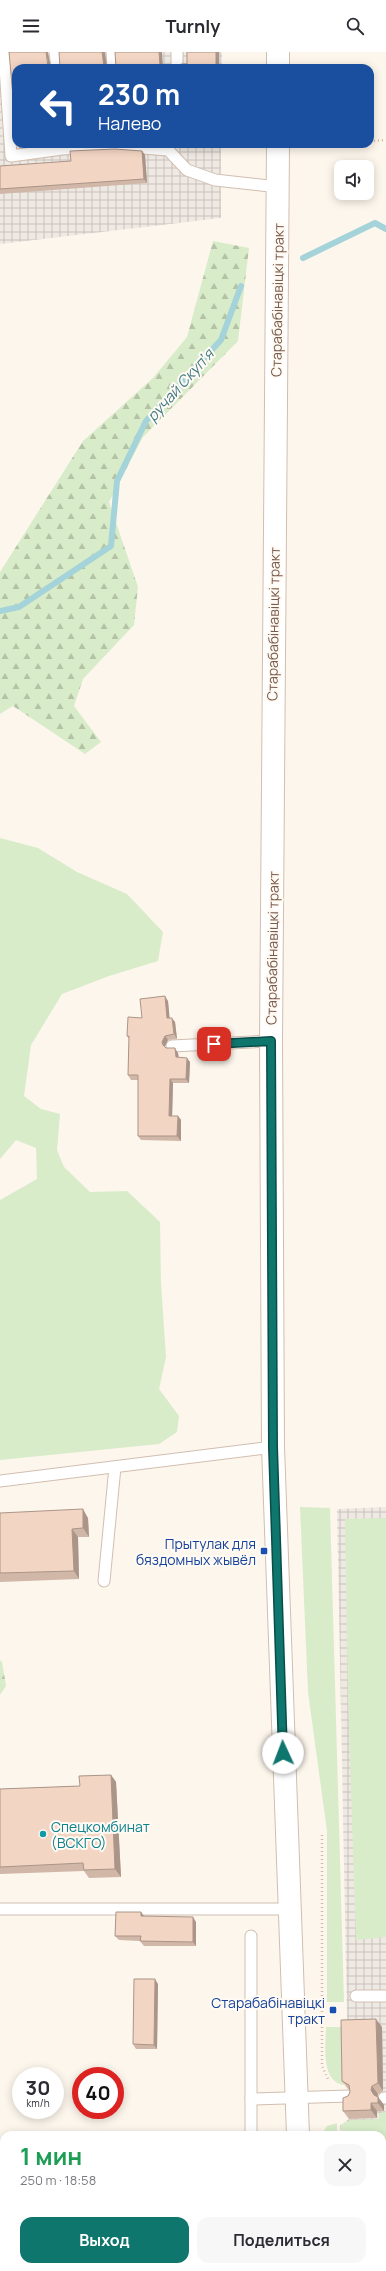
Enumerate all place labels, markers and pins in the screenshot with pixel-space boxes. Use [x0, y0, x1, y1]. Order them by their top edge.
pin [197, 1027, 231, 1061]
place label: Прытулак для бяздомных жывёл [136, 1534, 256, 1569]
marker: Прытулак для бяздомных жывёл [259, 1546, 269, 1556]
place label: Спецкомбинат (ВСКГО) [51, 1817, 150, 1852]
marker: Спецкомбинат (ВСКГО) [38, 1829, 48, 1839]
place label: Старабабінавіцкі тракт [211, 1993, 325, 2028]
marker: Старабабінавіцкі тракт [328, 2005, 338, 2015]

